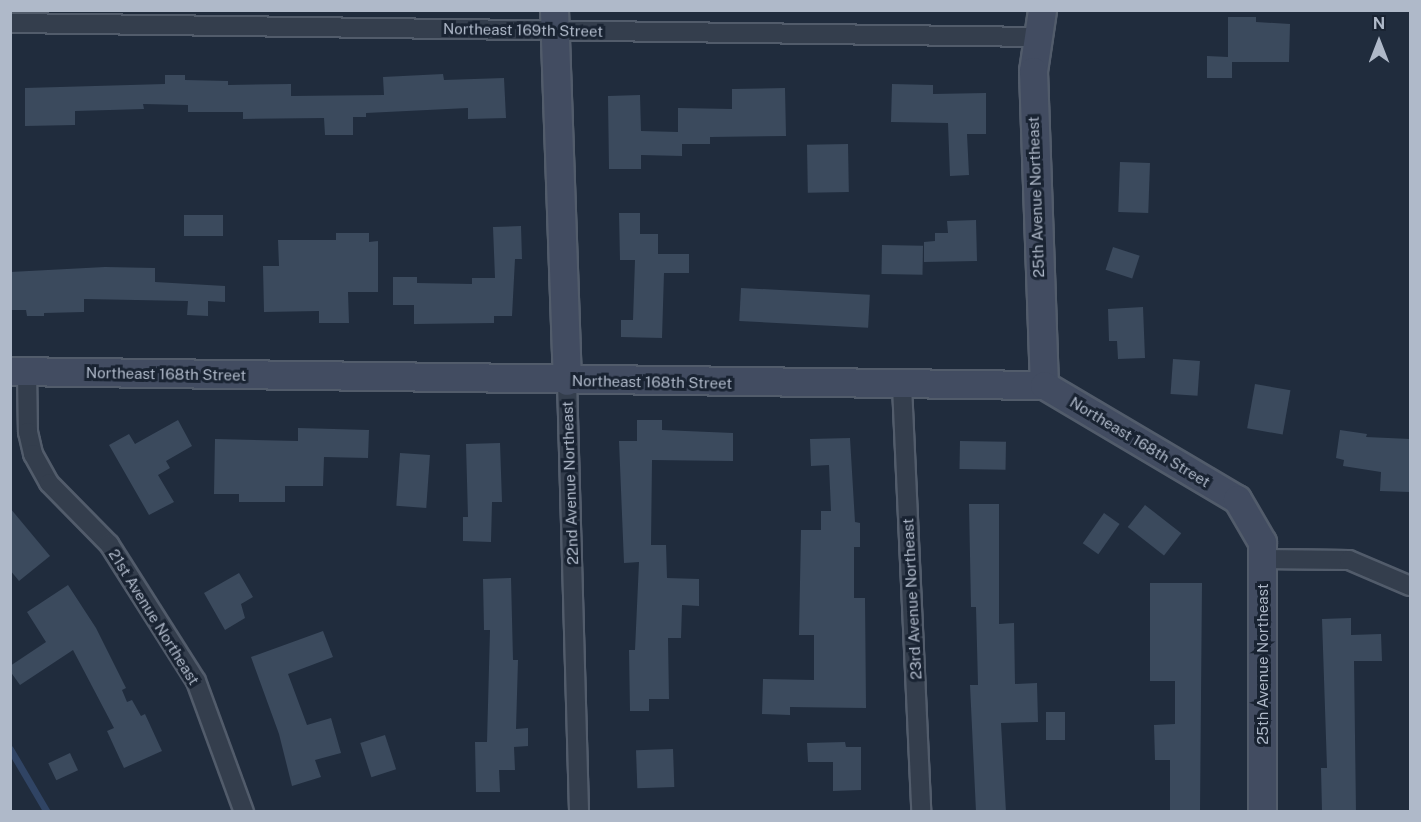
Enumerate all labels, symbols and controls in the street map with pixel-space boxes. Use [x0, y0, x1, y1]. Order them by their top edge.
north arrow [1349, 12, 1409, 72]
text: N [1373, 14, 1385, 33]
street label: Northeast 169th Street [443, 20, 603, 40]
street label: 25th Avenue Northeast [1024, 116, 1048, 278]
street label: Northeast 168th Street [86, 364, 246, 384]
street label: Northeast 168th Street [572, 372, 732, 392]
street label: Northeast 168th Street [1067, 393, 1213, 491]
street label: 22nd Avenue Northeast [558, 401, 582, 565]
street label: 23rd Avenue Northeast [899, 518, 925, 680]
street label: 21st Avenue Northeast [105, 546, 203, 688]
street label: 25th Avenue Northeast [1254, 583, 1272, 745]

